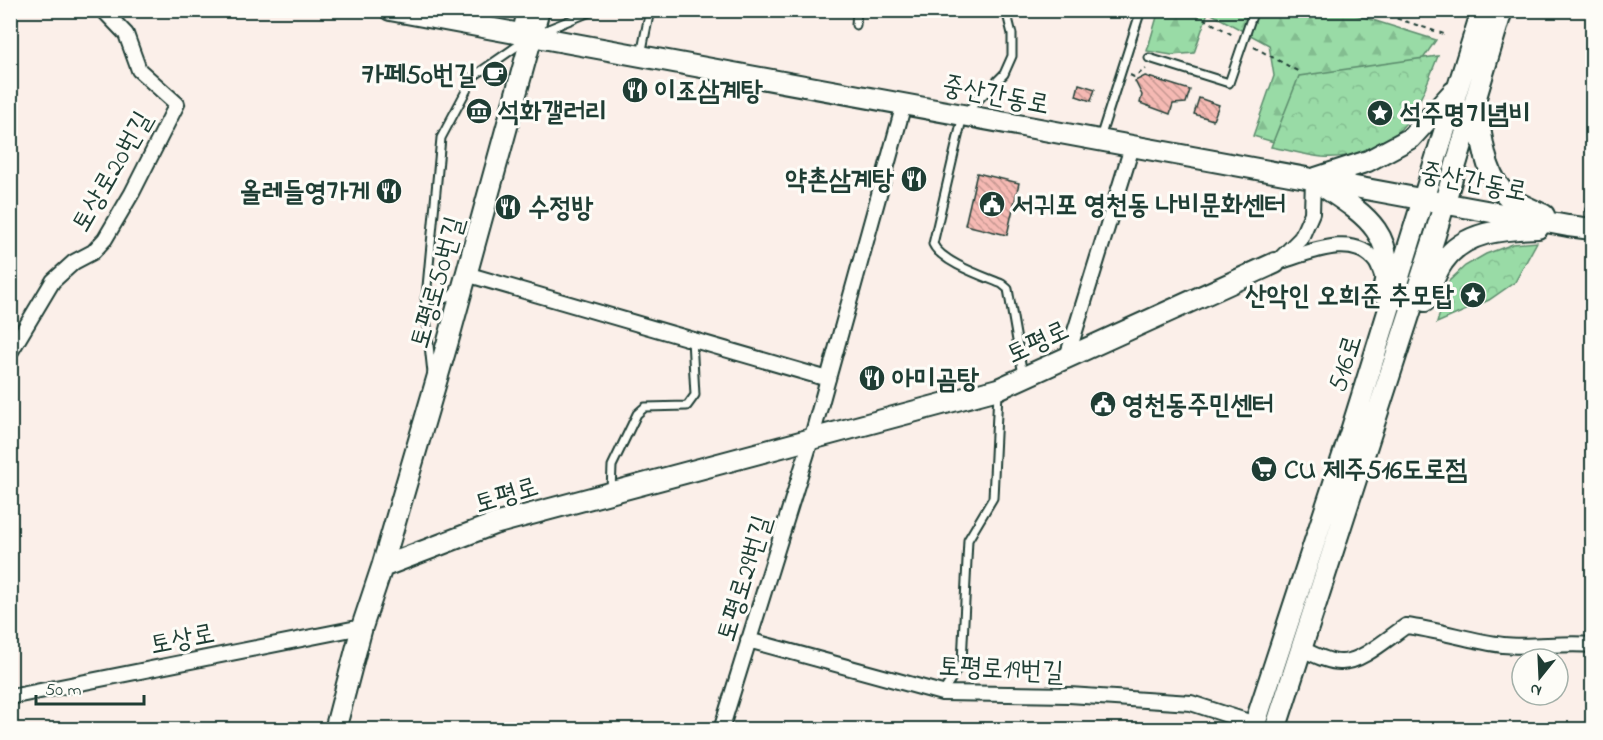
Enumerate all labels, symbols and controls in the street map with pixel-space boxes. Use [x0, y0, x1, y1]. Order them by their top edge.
place label: 카페50번길 [362, 57, 476, 96]
cafe icon: 카페50번길 [480, 59, 510, 89]
street label: 중산간동로 [938, 67, 1053, 126]
place label: 이조삼계탕 [654, 73, 763, 112]
restaurant icon: 이조삼계탕 [620, 75, 650, 105]
place label: 석화갤러리 [497, 94, 607, 133]
museum icon: 석화갤러리 [464, 96, 494, 126]
place label: 석주명기념비 [1399, 96, 1530, 135]
place icon: 석주명기념비 [1365, 98, 1395, 128]
street label: 토상로20번길 [63, 104, 164, 240]
street label: 중산간동로 [1416, 154, 1531, 213]
place label: 약촌삼계탕 [785, 162, 894, 201]
restaurant icon: 약촌삼계탕 [899, 164, 929, 194]
place label: 올레들영가게 [240, 174, 370, 213]
restaurant icon: 올레들영가게 [374, 176, 404, 206]
place label: 서귀포 영천동 나비문화센터 [1012, 187, 1286, 226]
public building icon: 서귀포 영천동 나비문화센터 [977, 189, 1007, 219]
place label: 수정방 [528, 190, 593, 229]
restaurant icon: 수정방 [493, 192, 523, 222]
street label: 토평로50번길 [401, 212, 476, 353]
place label: 산악인 오희준 추모탑 [1245, 278, 1454, 317]
place icon: 산악인 오희준 추모탑 [1458, 280, 1488, 310]
street label: 토평로 [1000, 312, 1076, 375]
street label: 516로 [1319, 330, 1373, 397]
place label: 아미곰탕 [892, 361, 979, 400]
restaurant icon: 아미곰탕 [857, 363, 887, 393]
place label: 영천동주민센터 [1122, 387, 1274, 426]
public building icon: 영천동주민센터 [1088, 389, 1118, 419]
place label: CU 제주516도로점 [1284, 452, 1467, 491]
supermarket icon: CU 제주516도로점 [1249, 454, 1279, 484]
street label: 토평로 [470, 468, 544, 525]
street label: 토평로29번길 [708, 511, 783, 647]
street label: 토상로 [147, 615, 218, 666]
north arrow [1510, 647, 1570, 707]
street label: 토평로19번길 [937, 648, 1065, 693]
scale bar [36, 668, 144, 706]
text: N [1527, 676, 1545, 702]
text: 50 m [45, 678, 82, 704]

